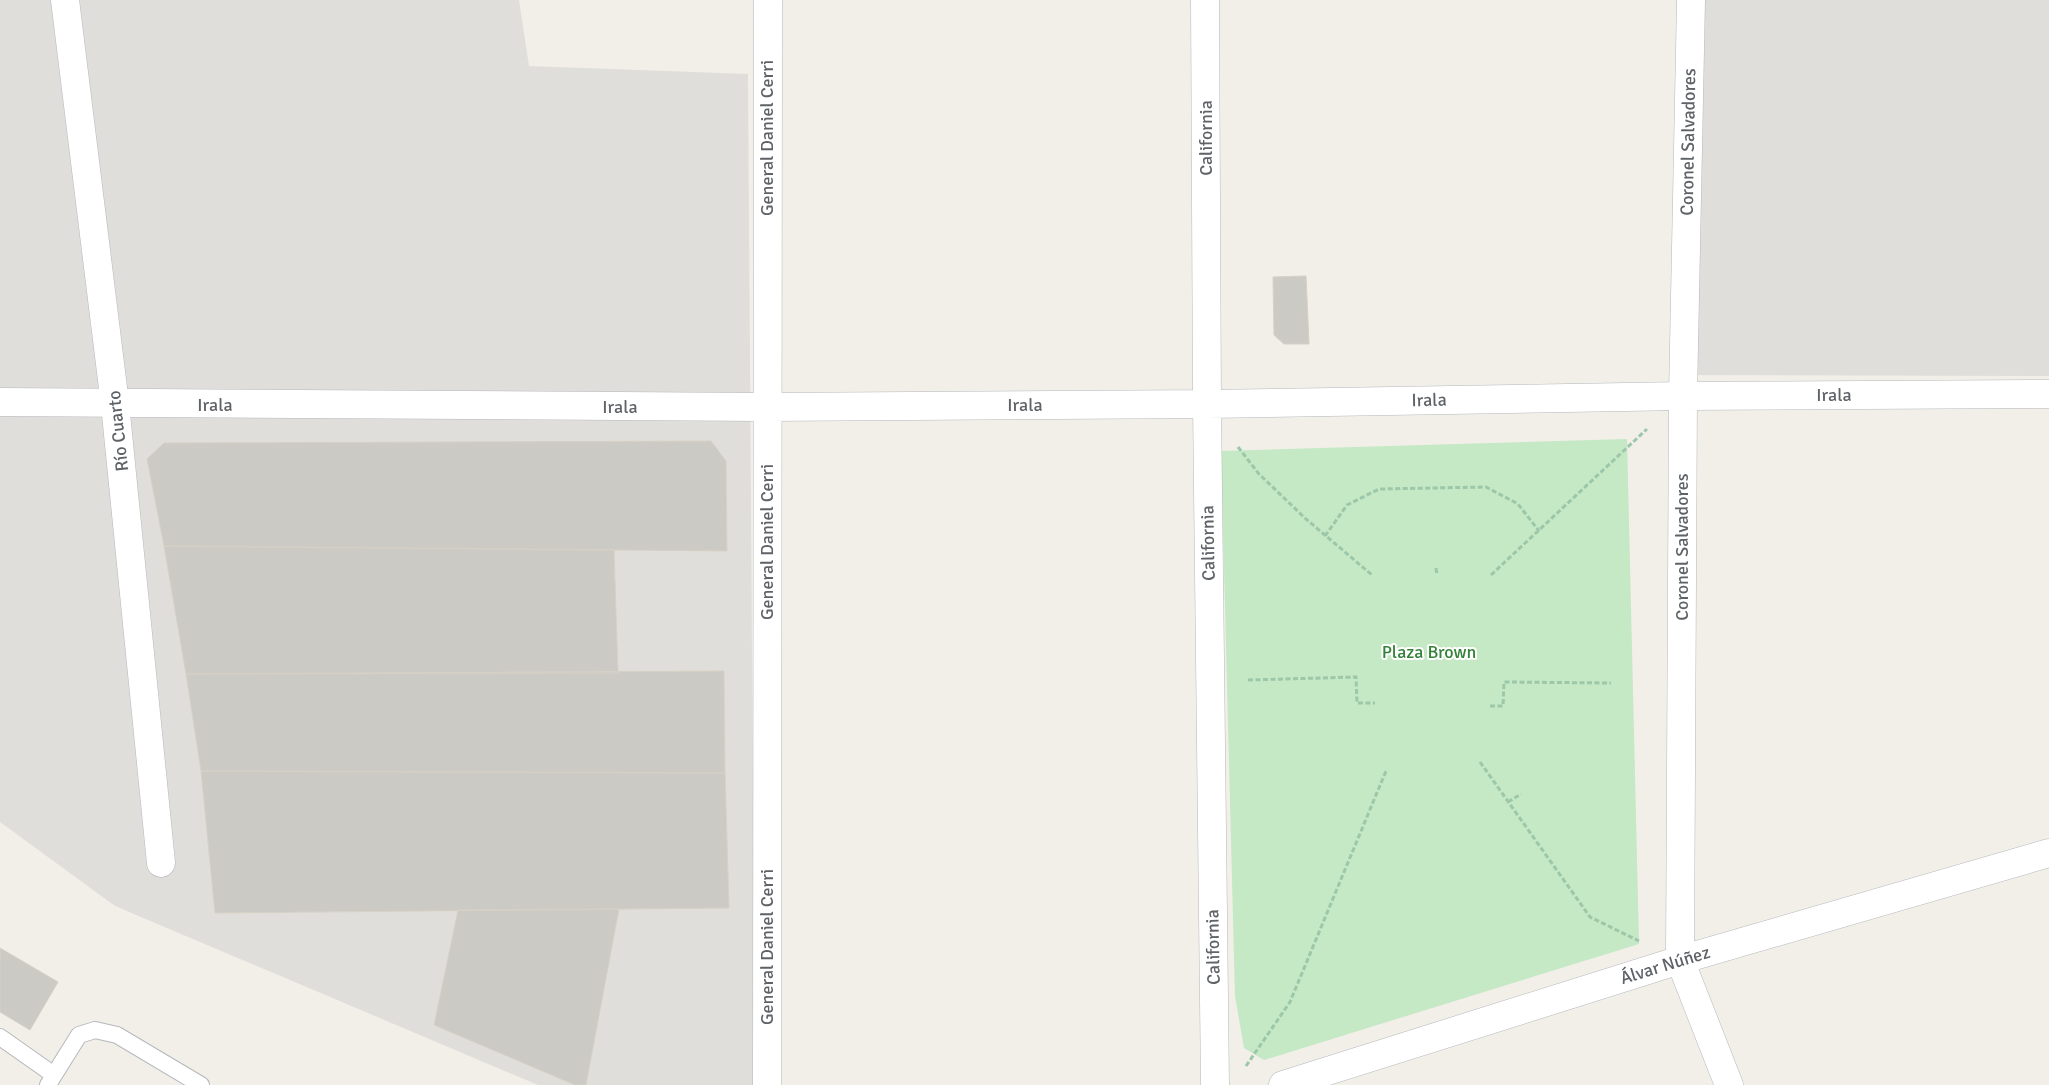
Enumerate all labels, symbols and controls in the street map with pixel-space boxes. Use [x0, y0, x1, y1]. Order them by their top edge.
street label: General Daniel Cerri [756, 60, 778, 216]
street label: Coronel Salvadores [1676, 68, 1700, 216]
street label: California [1195, 100, 1217, 176]
street label: Irala [1816, 384, 1852, 406]
street label: Río Cuarto [103, 389, 133, 473]
street label: Irala [1411, 389, 1447, 411]
street label: Irala [197, 394, 233, 416]
street label: Irala [1007, 394, 1043, 416]
street label: Irala [602, 396, 638, 418]
street label: General Daniel Cerri [756, 464, 778, 620]
street label: Coronel Salvadores [1671, 473, 1693, 621]
street label: California [1196, 505, 1220, 581]
park label: Plaza Brown [1382, 641, 1476, 663]
street label: General Daniel Cerri [756, 869, 778, 1025]
street label: California [1201, 909, 1225, 985]
street label: Álvar Núñez [1617, 941, 1713, 989]

